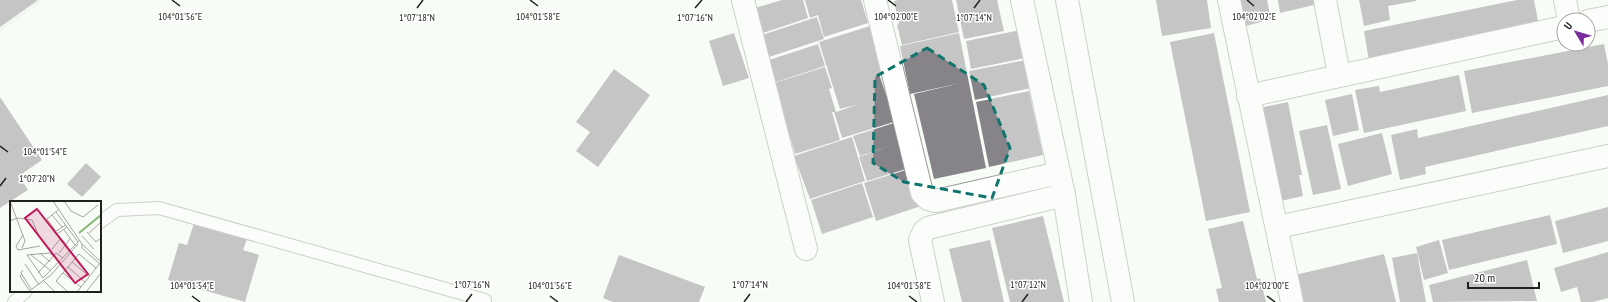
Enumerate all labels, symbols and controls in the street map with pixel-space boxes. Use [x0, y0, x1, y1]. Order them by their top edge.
text: 104°01'56"E [158, 10, 202, 23]
text: 104°01'58"E [516, 10, 560, 23]
text: 104°02'00"E [874, 10, 918, 23]
text: 104°02'02"E [1232, 10, 1276, 23]
text: 1°07'18"N [399, 11, 435, 24]
text: 1°07'16"N [677, 11, 713, 24]
text: 1°07'14"N [956, 11, 992, 24]
north arrow [1556, 12, 1596, 52]
text: U [1561, 19, 1576, 32]
text: 104°01'54"E [23, 145, 67, 158]
text: 1°07'20"N [19, 172, 55, 185]
inset map [10, 201, 101, 292]
scale bar [1468, 264, 1539, 290]
text: 20 m [1474, 270, 1495, 285]
text: 1°07'16"N [454, 278, 490, 291]
text: 1°07'14"N [732, 278, 768, 291]
text: 1°07'12"N [1010, 278, 1046, 291]
text: 104°01'54"E [170, 279, 214, 292]
text: 104°01'56"E [528, 279, 572, 292]
text: 104°01'58"E [887, 279, 931, 292]
text: 104°02'00"E [1245, 279, 1289, 292]

